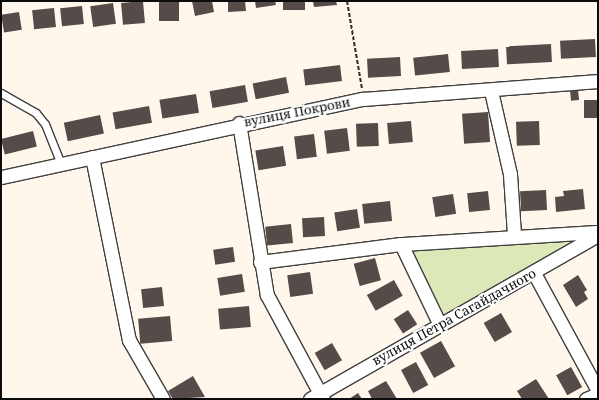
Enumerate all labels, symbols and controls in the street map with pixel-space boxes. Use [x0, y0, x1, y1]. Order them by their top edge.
street label: вулиця Покрови [243, 94, 351, 130]
street label: вулиця Петра Сагайдачного [369, 265, 539, 369]

